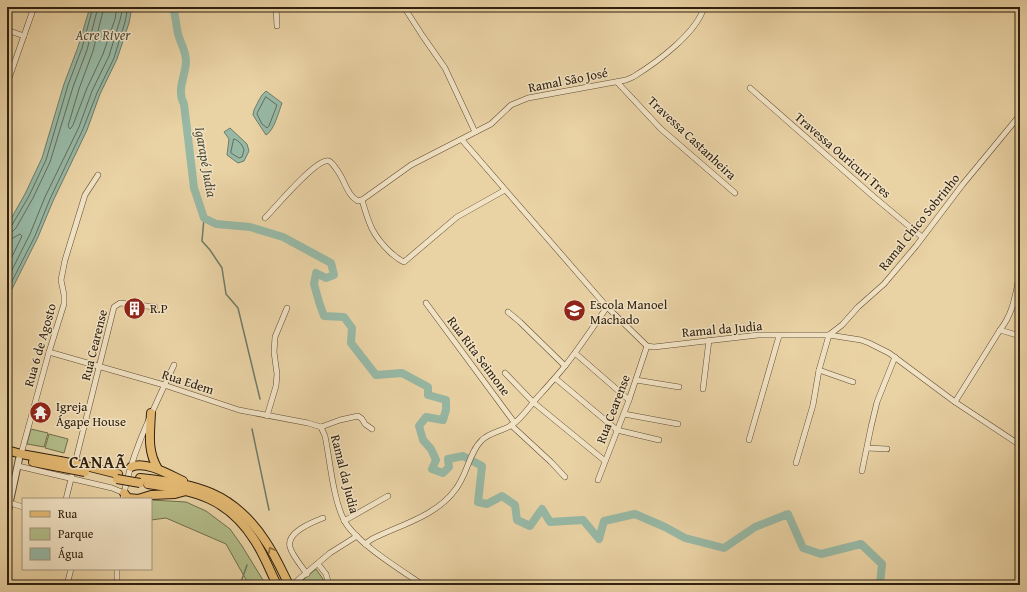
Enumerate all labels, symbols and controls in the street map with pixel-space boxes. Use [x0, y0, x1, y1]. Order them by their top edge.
water label: Acre River [74, 25, 131, 45]
street label: Ramal São José [526, 63, 610, 97]
street label: Travessa Castanheira [644, 92, 741, 185]
street label: Travessa Ouricuri Tres [791, 108, 895, 202]
water label: Igarapé Judia [190, 125, 222, 199]
street label: Ramal Chico Sobrinho [874, 169, 964, 275]
building icon: R.P [121, 295, 147, 321]
place label: Escola Manoel Machado [590, 295, 668, 329]
school or university icon: Escola Manoel Machado [562, 298, 588, 324]
place label: R.P [150, 299, 168, 318]
street label: Rua 6 de Agosto [19, 301, 61, 389]
street label: Rua Cearense [76, 307, 112, 383]
street label: Rua Rita Seimone [443, 312, 515, 400]
street label: Ramal da Judia [681, 316, 764, 342]
street label: Rua Edem [159, 365, 217, 399]
street label: Rua Cearense [591, 372, 635, 446]
place label: Igreja Ágape House [56, 397, 126, 431]
temple icon: Igreja Ágape House [28, 400, 54, 426]
street label: Ramal da Judia [326, 433, 364, 516]
district label: CANAÃ [69, 449, 127, 474]
legend [22, 498, 152, 570]
text: Rua [58, 505, 77, 522]
text: Parque [58, 525, 94, 542]
text: Água [58, 545, 84, 562]
one-way arrow [268, 547, 276, 555]

